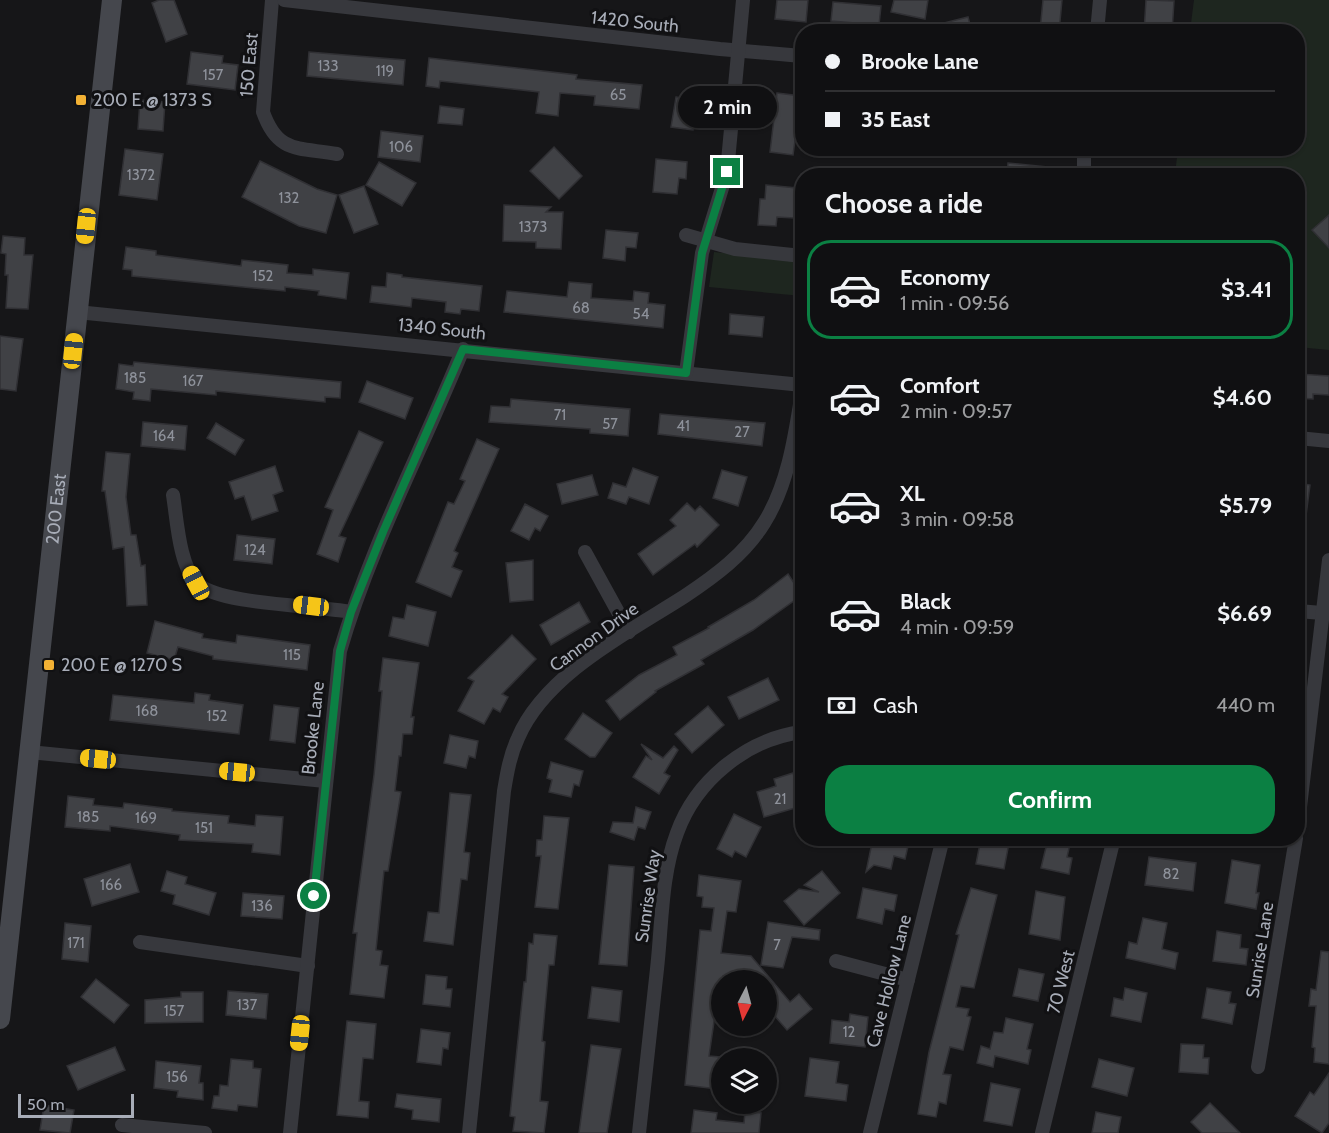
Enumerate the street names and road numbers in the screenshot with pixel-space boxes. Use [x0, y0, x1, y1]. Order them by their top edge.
street label: 1420 South [590, 6, 680, 38]
street label: 150 East [235, 32, 263, 98]
street label: 1340 South [397, 313, 487, 345]
street label: 200 East [41, 473, 71, 545]
street label: Cannon Drive [545, 597, 643, 677]
street label: Brooke Lane [297, 680, 329, 776]
street label: Sunrise Way [631, 848, 665, 944]
street label: Sunrise Lane [1242, 900, 1278, 1000]
street label: Cave Hollow Lane [862, 912, 916, 1050]
street label: 70 West [1043, 948, 1079, 1016]

